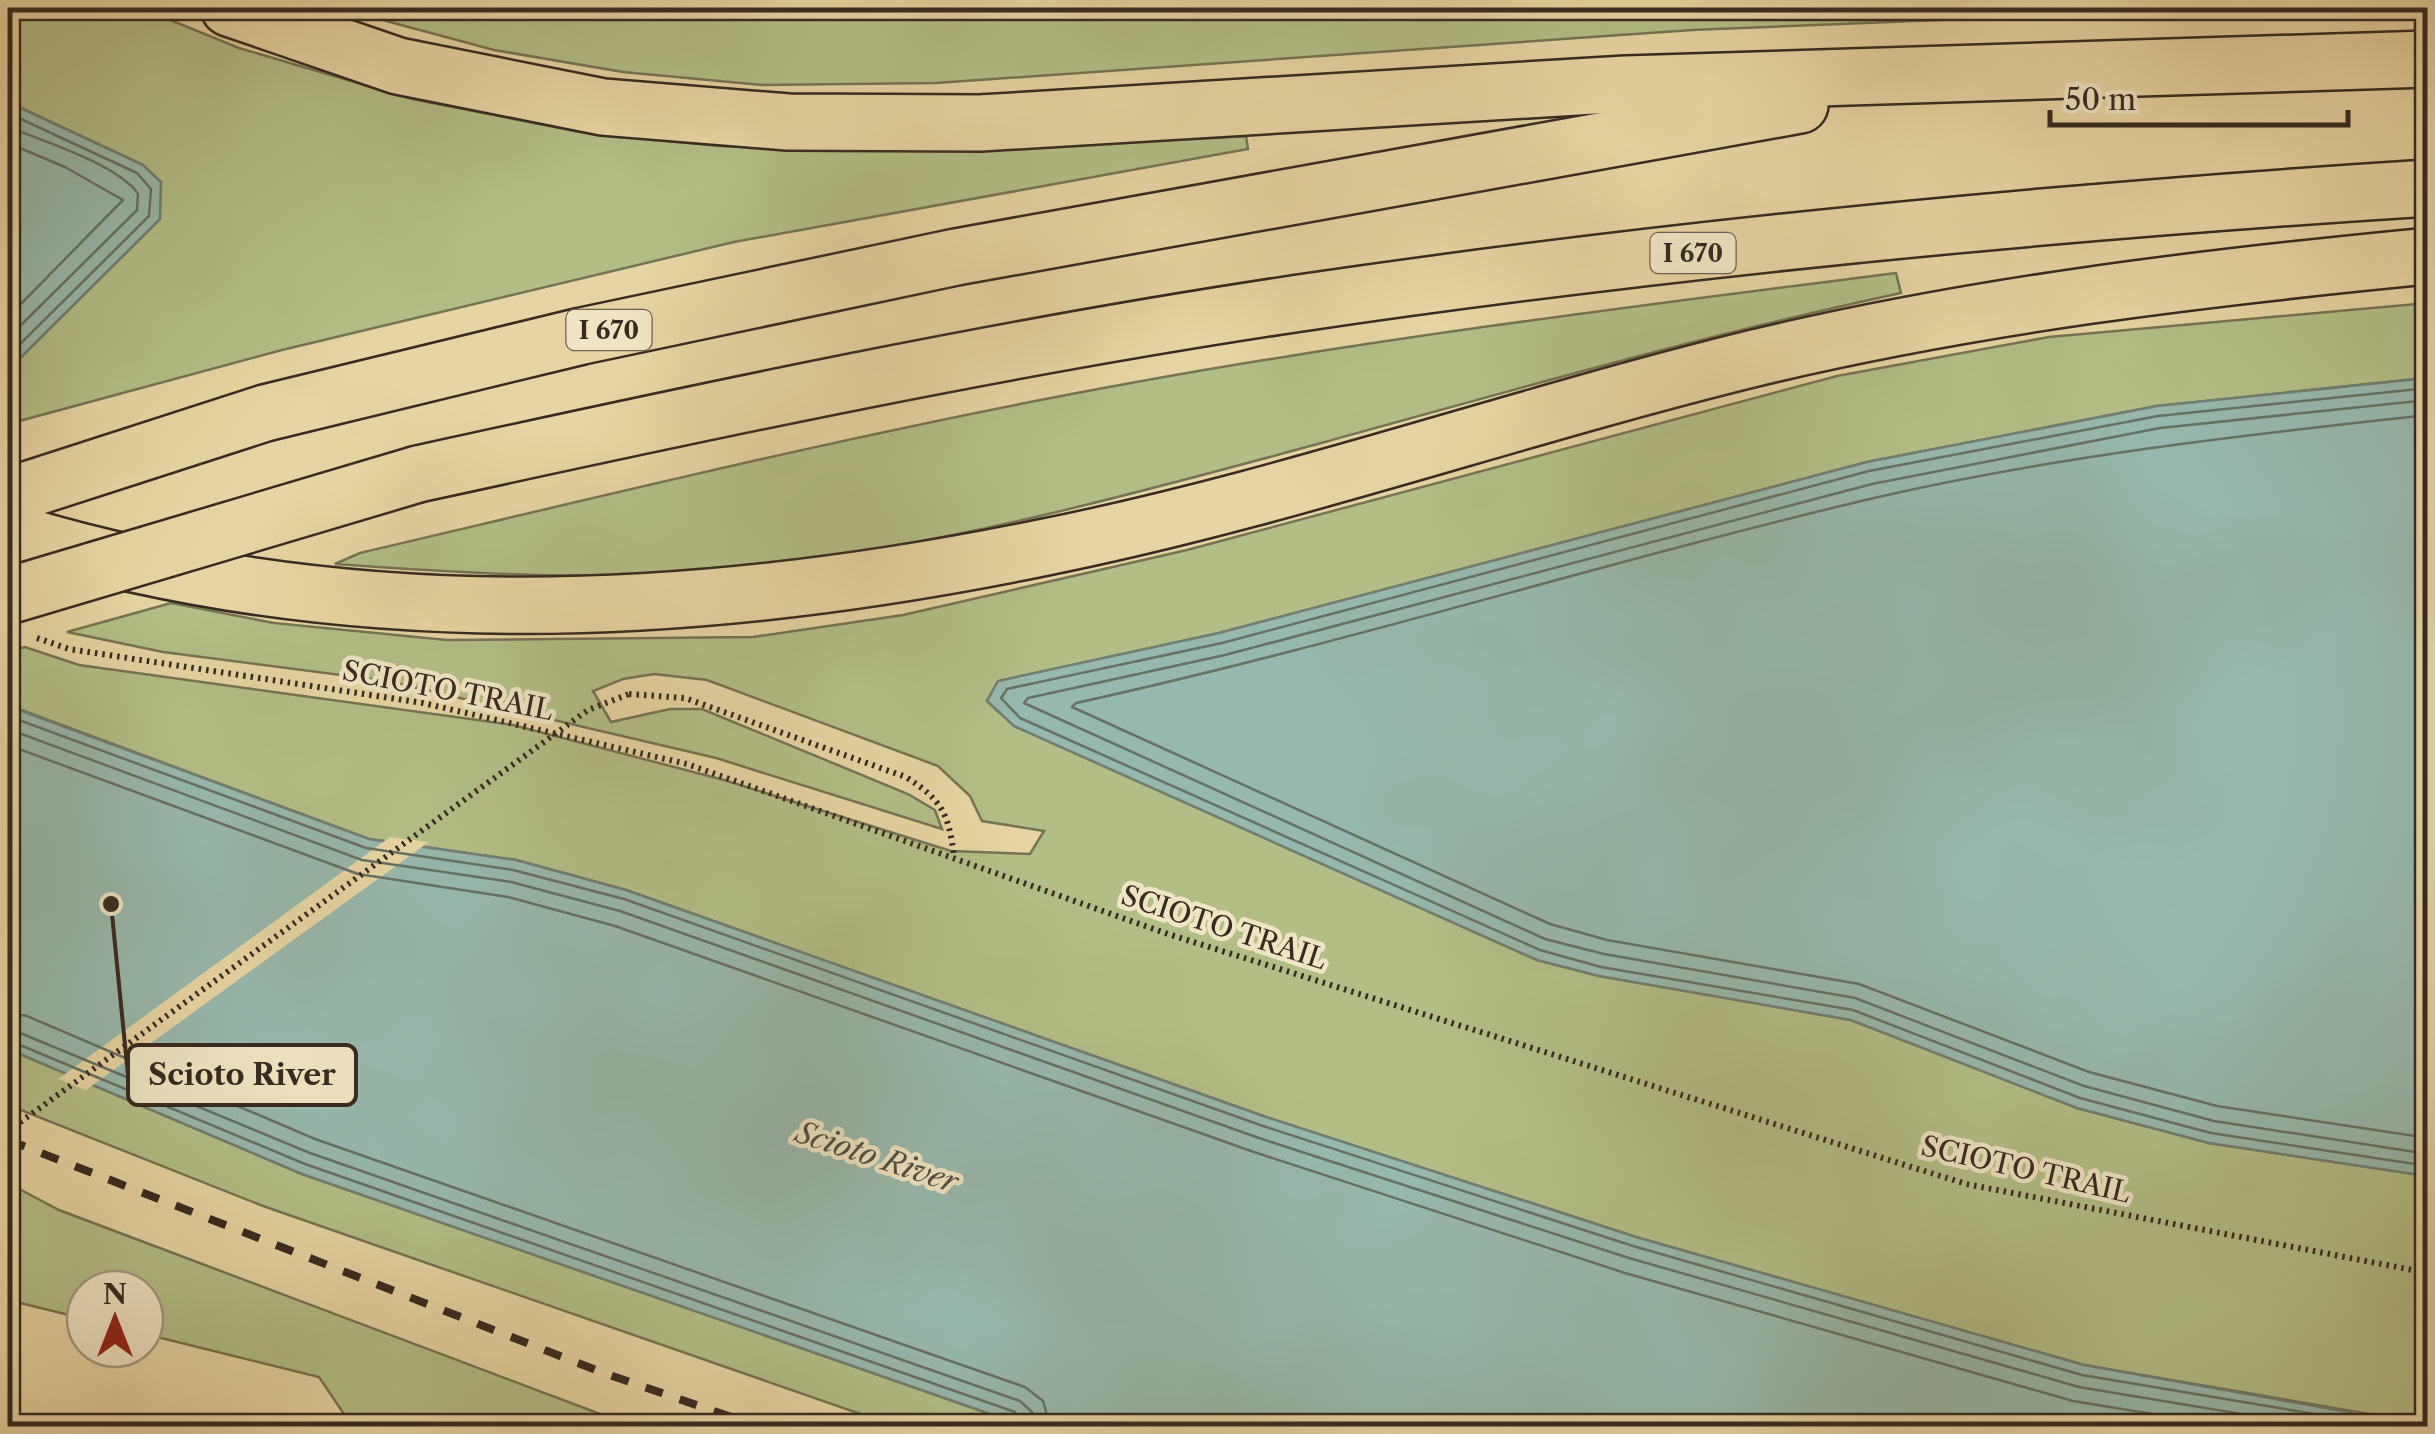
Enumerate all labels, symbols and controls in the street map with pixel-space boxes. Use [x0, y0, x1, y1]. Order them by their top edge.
scale bar [2050, 65, 2348, 127]
text: 50 m [2065, 81, 2136, 118]
road number: I 670 [1650, 233, 1736, 273]
road number: I 670 [566, 310, 652, 350]
street label: SCIOTO TRAIL [340, 653, 556, 727]
street label: SCIOTO TRAIL [1117, 878, 1331, 976]
callout: Scioto River [128, 1045, 356, 1105]
text: Scioto River [148, 1056, 336, 1093]
water label: Scioto River [789, 1113, 965, 1201]
street label: SCIOTO TRAIL [1918, 1128, 2134, 1210]
north arrow [65, 1269, 165, 1369]
text: N [103, 1277, 127, 1311]

